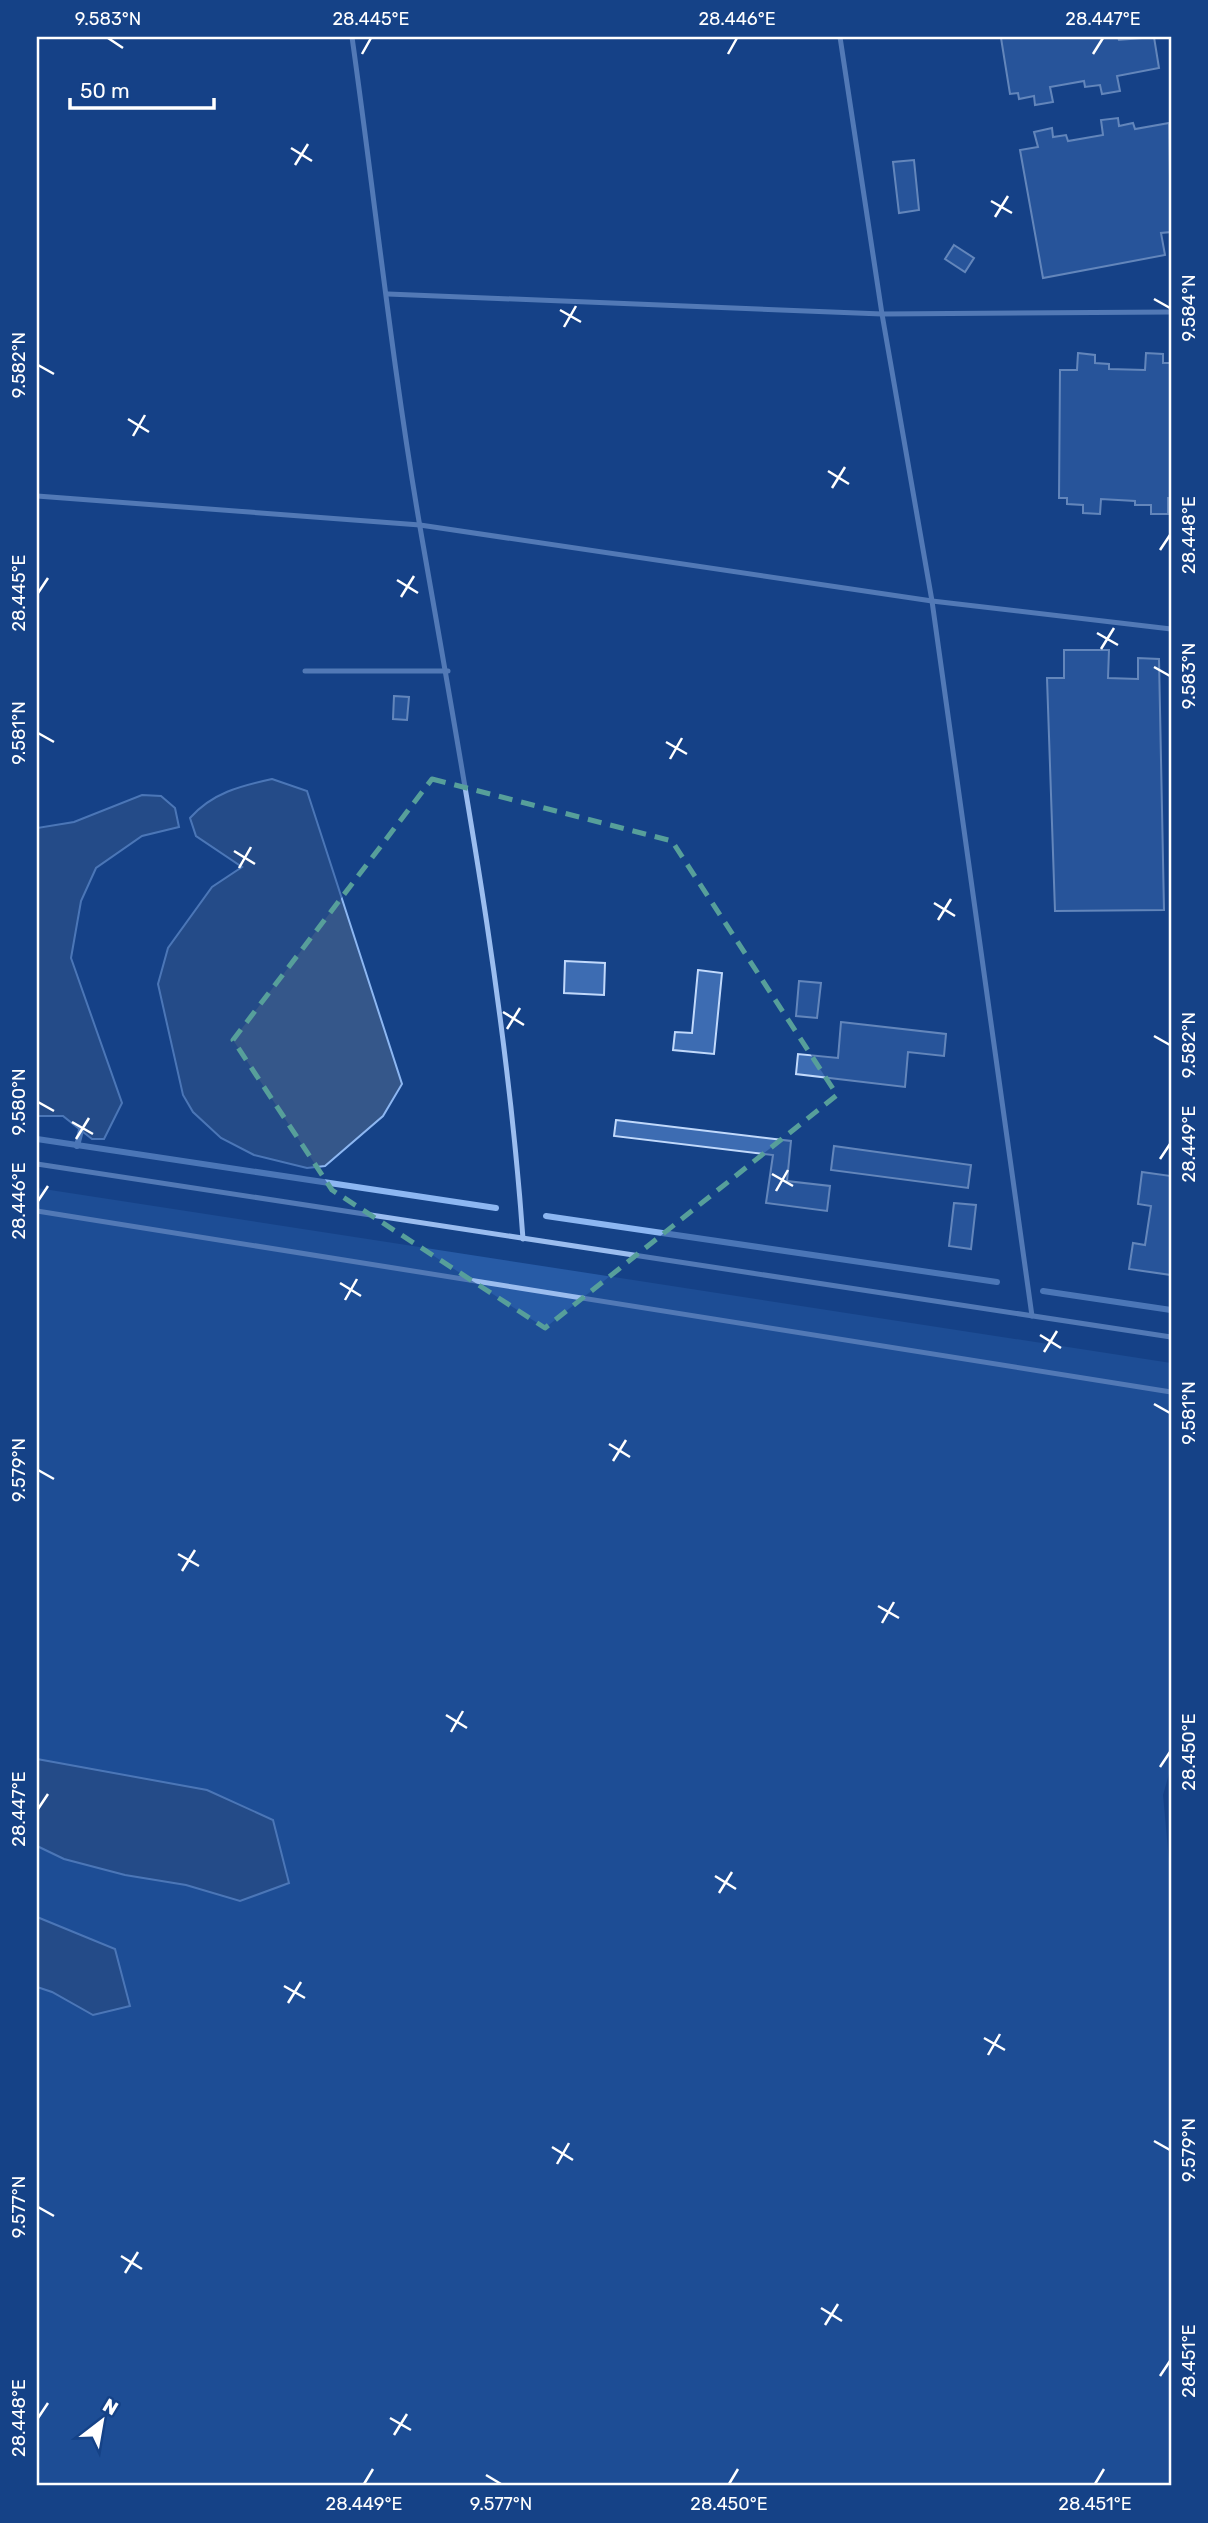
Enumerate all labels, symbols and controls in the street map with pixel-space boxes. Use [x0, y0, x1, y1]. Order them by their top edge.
text: 9.583°N [75, 8, 141, 30]
text: 28.445°E [332, 8, 410, 30]
text: 28.446°E [698, 8, 776, 30]
text: 28.447°E [1065, 8, 1141, 30]
scale bar [70, 66, 214, 110]
text: 50 m [80, 78, 130, 103]
text: 9.584°N [1178, 275, 1200, 341]
text: 9.582°N [8, 332, 30, 398]
text: 28.448°E [1178, 496, 1200, 574]
text: 28.445°E [8, 554, 30, 632]
text: 9.583°N [1178, 643, 1200, 709]
text: 9.581°N [8, 701, 30, 765]
text: 9.582°N [1178, 1012, 1200, 1078]
text: 9.580°N [8, 1068, 30, 1136]
text: 28.449°E [1178, 1106, 1200, 1182]
text: 28.446°E [8, 1162, 30, 1240]
text: 9.581°N [1178, 1381, 1200, 1445]
text: 9.579°N [8, 1438, 30, 1502]
text: 28.450°E [1178, 1713, 1200, 1791]
text: 28.447°E [8, 1771, 30, 1847]
text: 9.579°N [1178, 2118, 1200, 2182]
text: 9.577°N [8, 2176, 30, 2238]
text: 28.451°E [1178, 2324, 1200, 2398]
text: 28.448°E [8, 2379, 30, 2457]
north arrow [66, 2386, 136, 2456]
text: N [99, 2393, 122, 2420]
text: 28.449°E [326, 2493, 402, 2515]
text: 9.577°N [470, 2493, 532, 2515]
text: 28.450°E [690, 2493, 768, 2515]
text: 28.451°E [1058, 2493, 1132, 2515]

